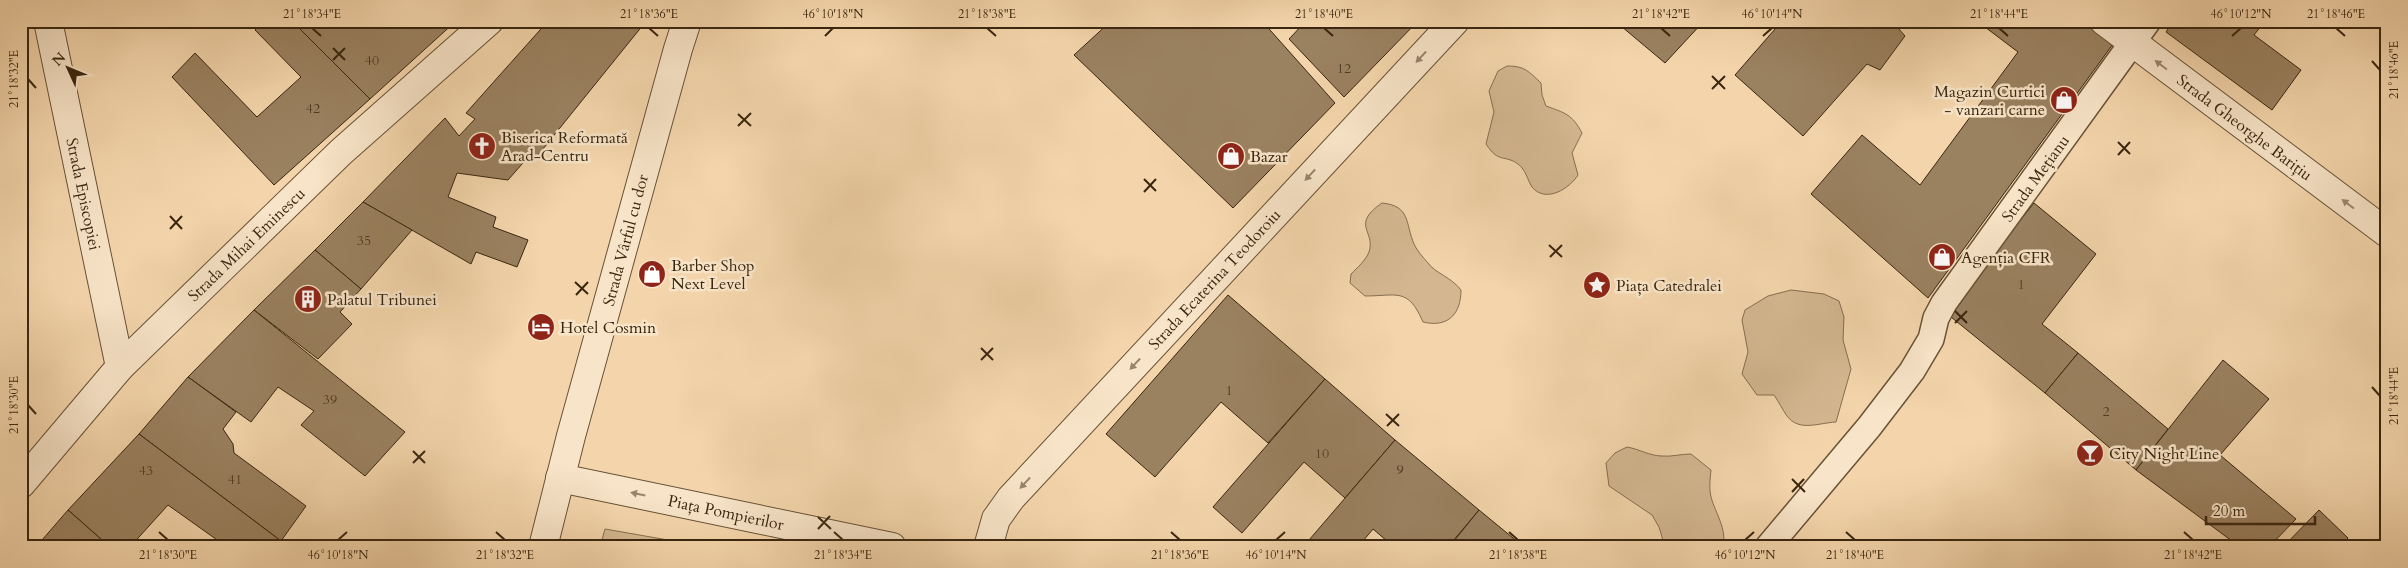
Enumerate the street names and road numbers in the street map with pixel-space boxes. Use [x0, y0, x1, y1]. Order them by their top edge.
street label: Strada Gheorghe Barițiu [2172, 70, 2317, 186]
street label: Strada Mețianu [1997, 131, 2075, 226]
street label: Strada Episcopiei [60, 136, 106, 253]
street label: Strada Vârful cu dor [598, 172, 654, 309]
street label: Strada Mihai Eminescu [183, 183, 310, 307]
street label: Strada Ecaterina Teodoroiu [1144, 204, 1286, 355]
street label: Piața Pompierilor [666, 490, 786, 536]

